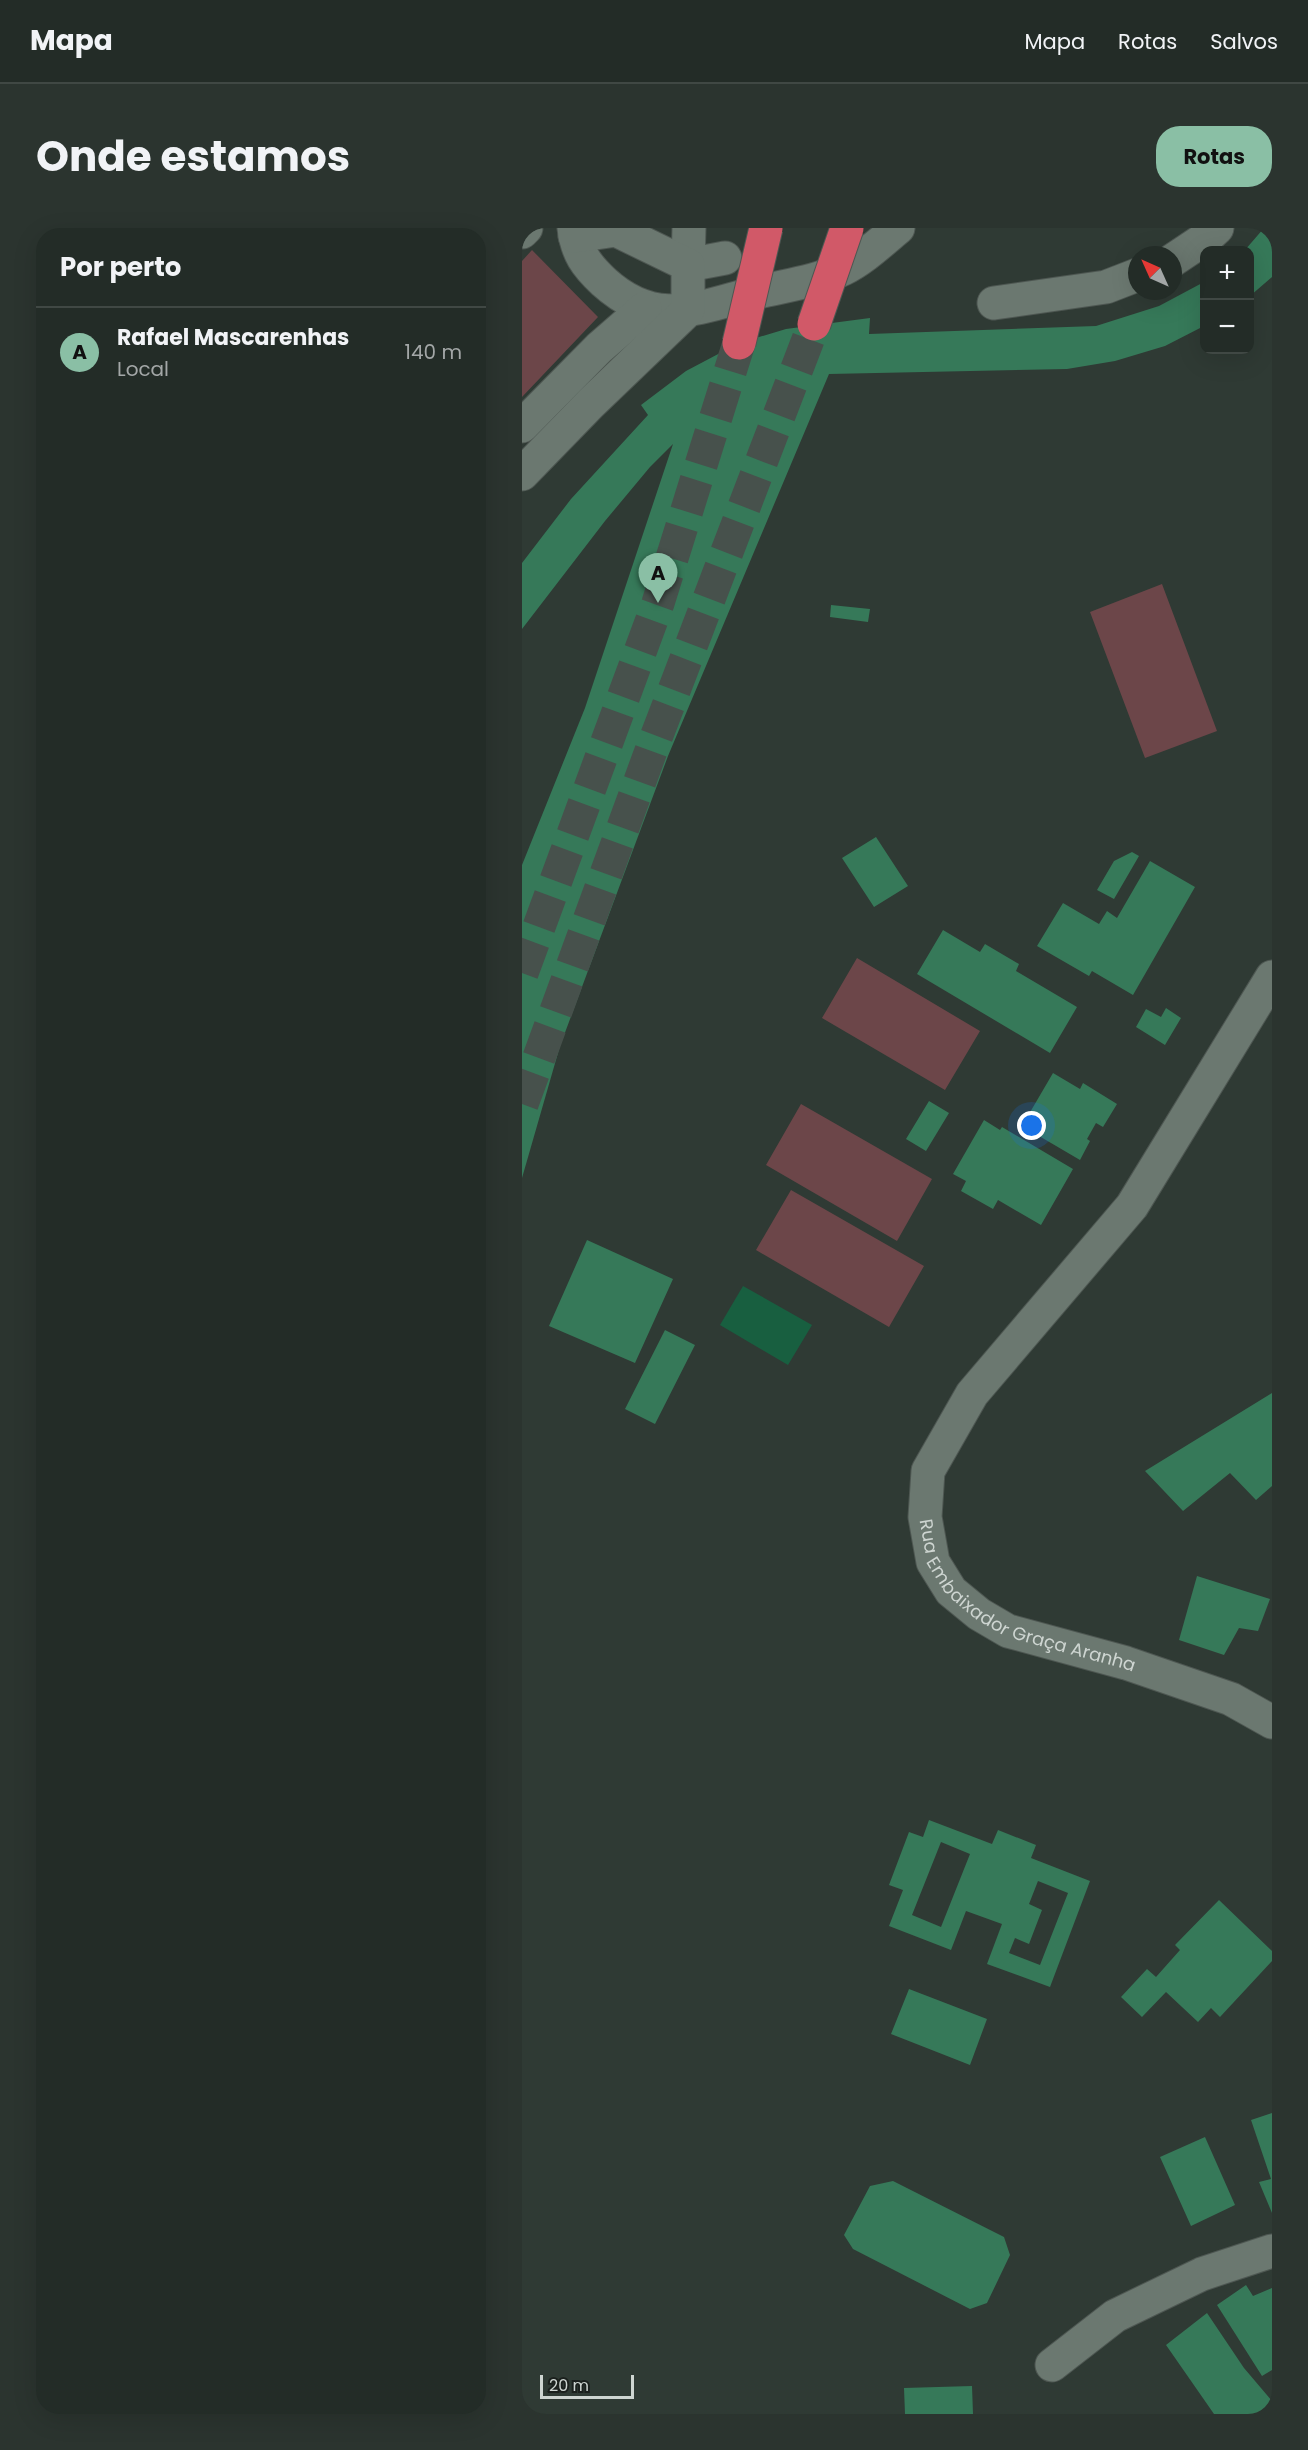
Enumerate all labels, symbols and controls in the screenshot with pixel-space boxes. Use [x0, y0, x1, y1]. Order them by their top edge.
text: Mapa [30, 21, 113, 60]
text: Mapa [1024, 27, 1085, 56]
text: Rotas [1118, 27, 1177, 56]
text: Salvos [1210, 27, 1278, 56]
button: Rotas [1156, 126, 1272, 187]
text: Onde estamos [36, 127, 350, 186]
north arrow [1128, 246, 1182, 300]
map controls [1200, 246, 1254, 354]
button: + [1200, 246, 1254, 300]
text: Por perto [60, 249, 181, 285]
button: − [1200, 300, 1254, 354]
text: Rafael Mascarenhas [117, 322, 349, 353]
text: A [72, 338, 87, 366]
text: 140 m [405, 338, 462, 366]
text: Local [117, 355, 169, 383]
pin: A [638, 554, 678, 603]
your location [1017, 1111, 1046, 1140]
street label: Rua Embaixador Graça Aranha [914, 1517, 1139, 1677]
scale bar [540, 2372, 634, 2400]
text: 20 m [549, 2374, 589, 2397]

